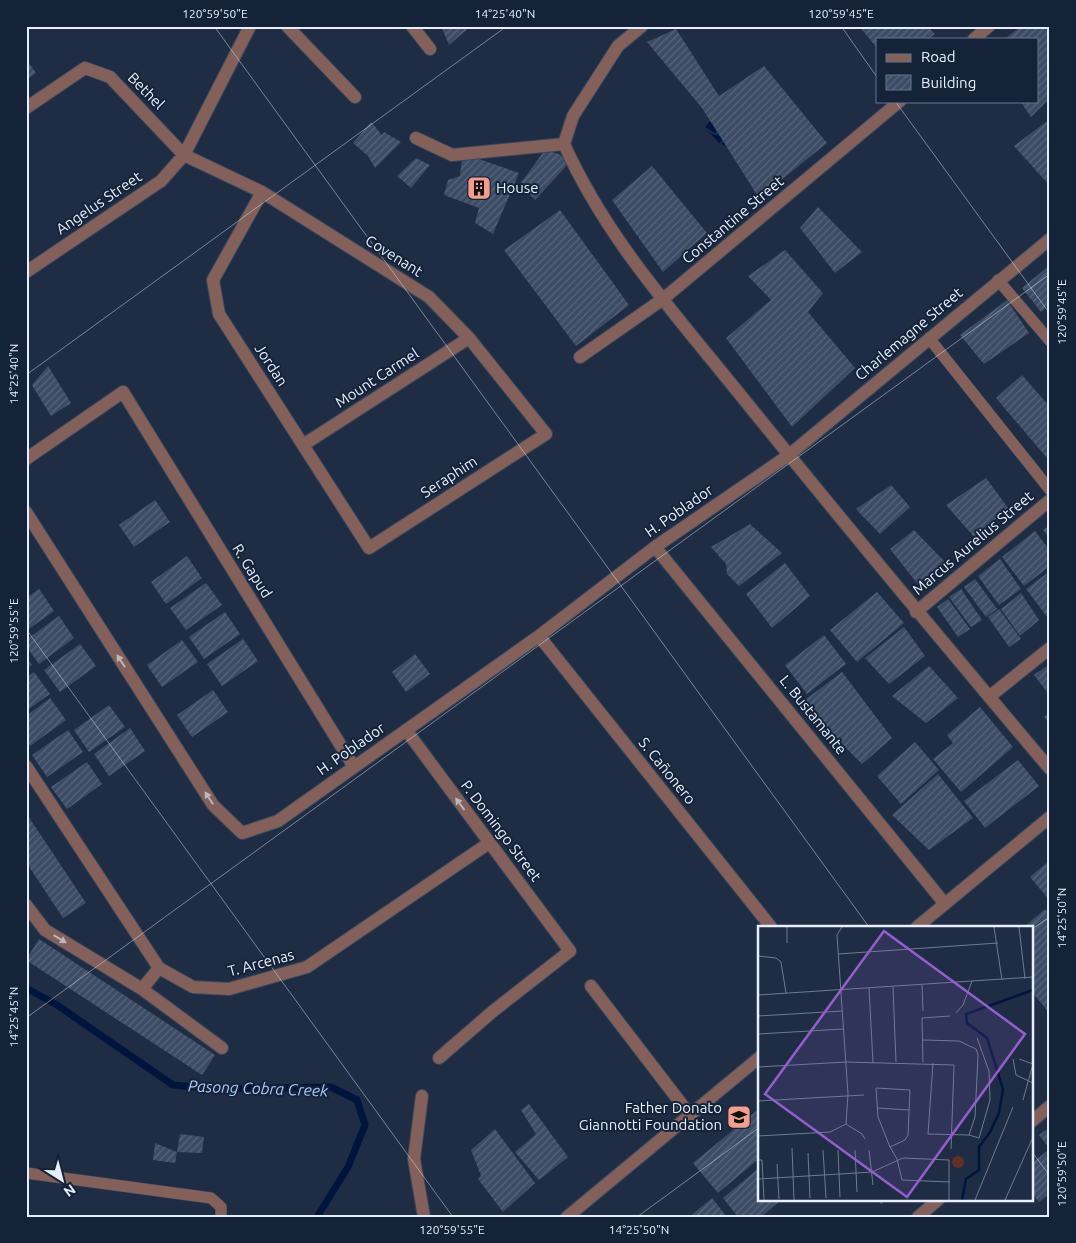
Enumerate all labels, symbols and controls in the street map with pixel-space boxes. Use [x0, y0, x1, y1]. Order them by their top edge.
text: 120°59'50"E [182, 7, 248, 20]
text: 14°25'40"N [475, 7, 535, 20]
text: 120°59'45"E [808, 7, 874, 20]
legend [876, 38, 1038, 102]
text: Road [921, 48, 956, 65]
street label: Bethel [125, 69, 168, 112]
text: Building [921, 74, 976, 91]
street label: Angelus Street [53, 168, 145, 237]
street label: Constantine Street [679, 172, 787, 267]
building icon: House [466, 175, 492, 201]
place label: House [496, 179, 539, 196]
street label: Covenant [363, 231, 426, 280]
text: 120°59'45"E [1055, 279, 1068, 345]
street label: Charlemagne Street [852, 284, 966, 383]
street label: Jordan [252, 340, 291, 389]
text: 14°25'40"N [7, 344, 20, 404]
street label: Mount Carmel [332, 344, 422, 411]
street label: Seraphim [417, 452, 480, 501]
street label: H. Poblador [642, 481, 716, 540]
street label: Marcus Aurelius Street [909, 487, 1036, 598]
street label: R. Gapud [229, 541, 276, 601]
text: 120°59'55"E [7, 598, 20, 664]
one-way arrow [117, 654, 126, 667]
street label: L. Bustamante [776, 672, 850, 758]
street label: H. Poblador [314, 719, 388, 778]
street label: S. Cañonero [635, 734, 699, 807]
street label: P. Domingo Street [458, 777, 545, 885]
one-way arrow [204, 791, 214, 804]
one-way arrow [455, 797, 465, 811]
text: 14°25'50"N [1055, 888, 1068, 948]
inset map [758, 926, 1034, 1200]
one-way arrow [54, 934, 67, 944]
street label: T. Arcenas [226, 946, 296, 980]
text: 14°25'45"N [7, 987, 20, 1047]
water label: Pasong Cobra Creek [188, 1077, 329, 1099]
place label: Father Donato Giannotti Foundation [579, 1099, 722, 1133]
school or university icon: Father Donato Giannotti Foundation [726, 1104, 752, 1130]
text: 120°59'50"E [1055, 1141, 1068, 1207]
north arrow [38, 1156, 88, 1206]
text: N [61, 1181, 79, 1200]
text: 120°59'55"E [419, 1223, 485, 1236]
text: 14°25'50"N [609, 1223, 669, 1236]

